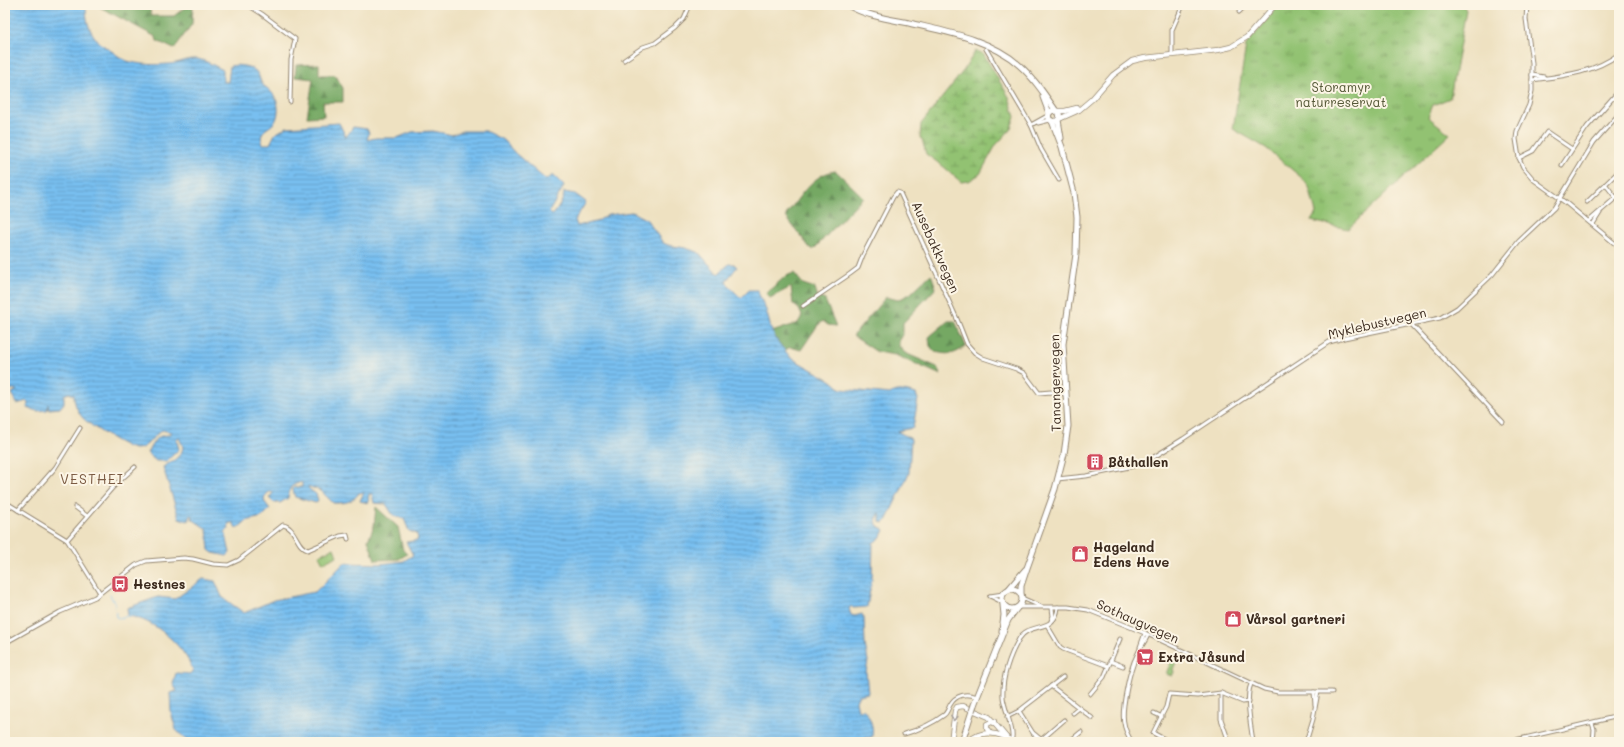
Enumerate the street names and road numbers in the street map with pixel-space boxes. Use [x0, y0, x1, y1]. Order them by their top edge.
street label: Ausebakkvegen [909, 198, 964, 295]
street label: Myklebustvegen [1326, 303, 1428, 342]
street label: Tanangervegen [1045, 334, 1064, 432]
street label: Sothaugvegen [1094, 595, 1182, 646]

